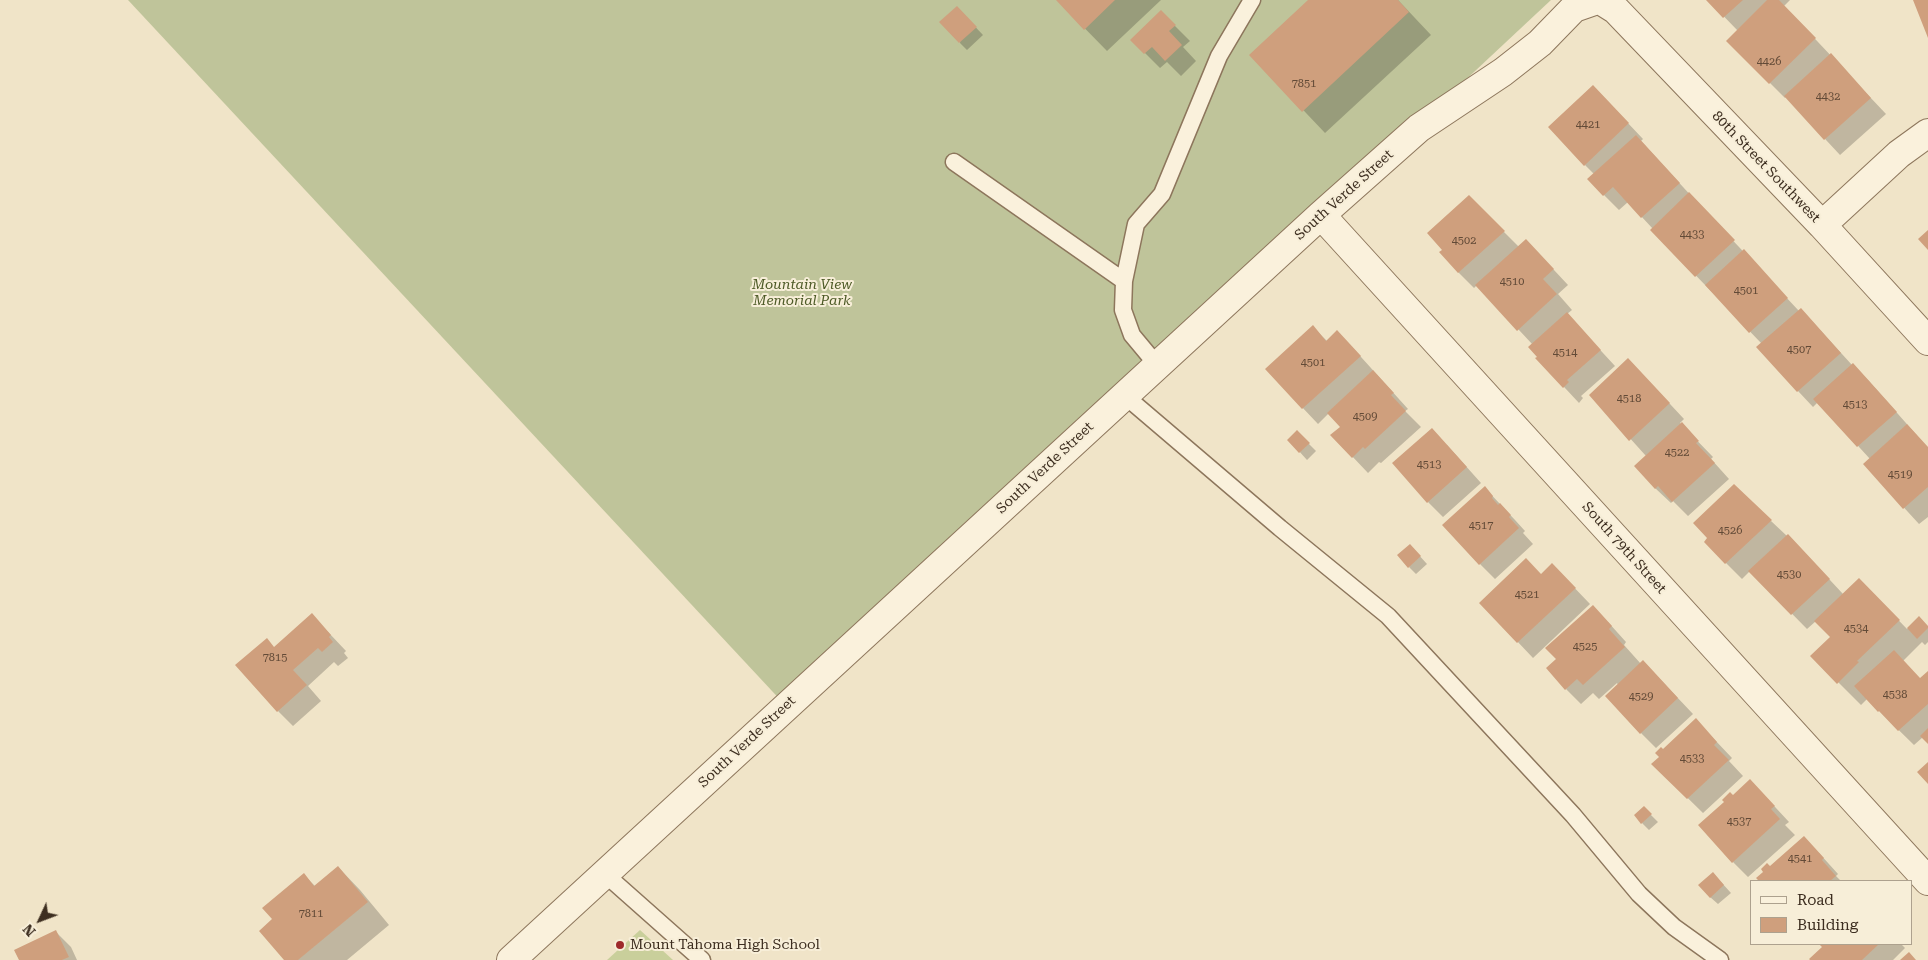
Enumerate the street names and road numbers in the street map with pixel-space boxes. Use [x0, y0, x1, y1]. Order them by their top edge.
street label: 80th Street Southwest [1708, 108, 1824, 226]
street label: South Verde Street [1291, 146, 1397, 244]
street label: South Verde Street [993, 419, 1097, 517]
street label: South 79th Street [1578, 499, 1670, 597]
street label: South Verde Street [695, 693, 799, 791]

